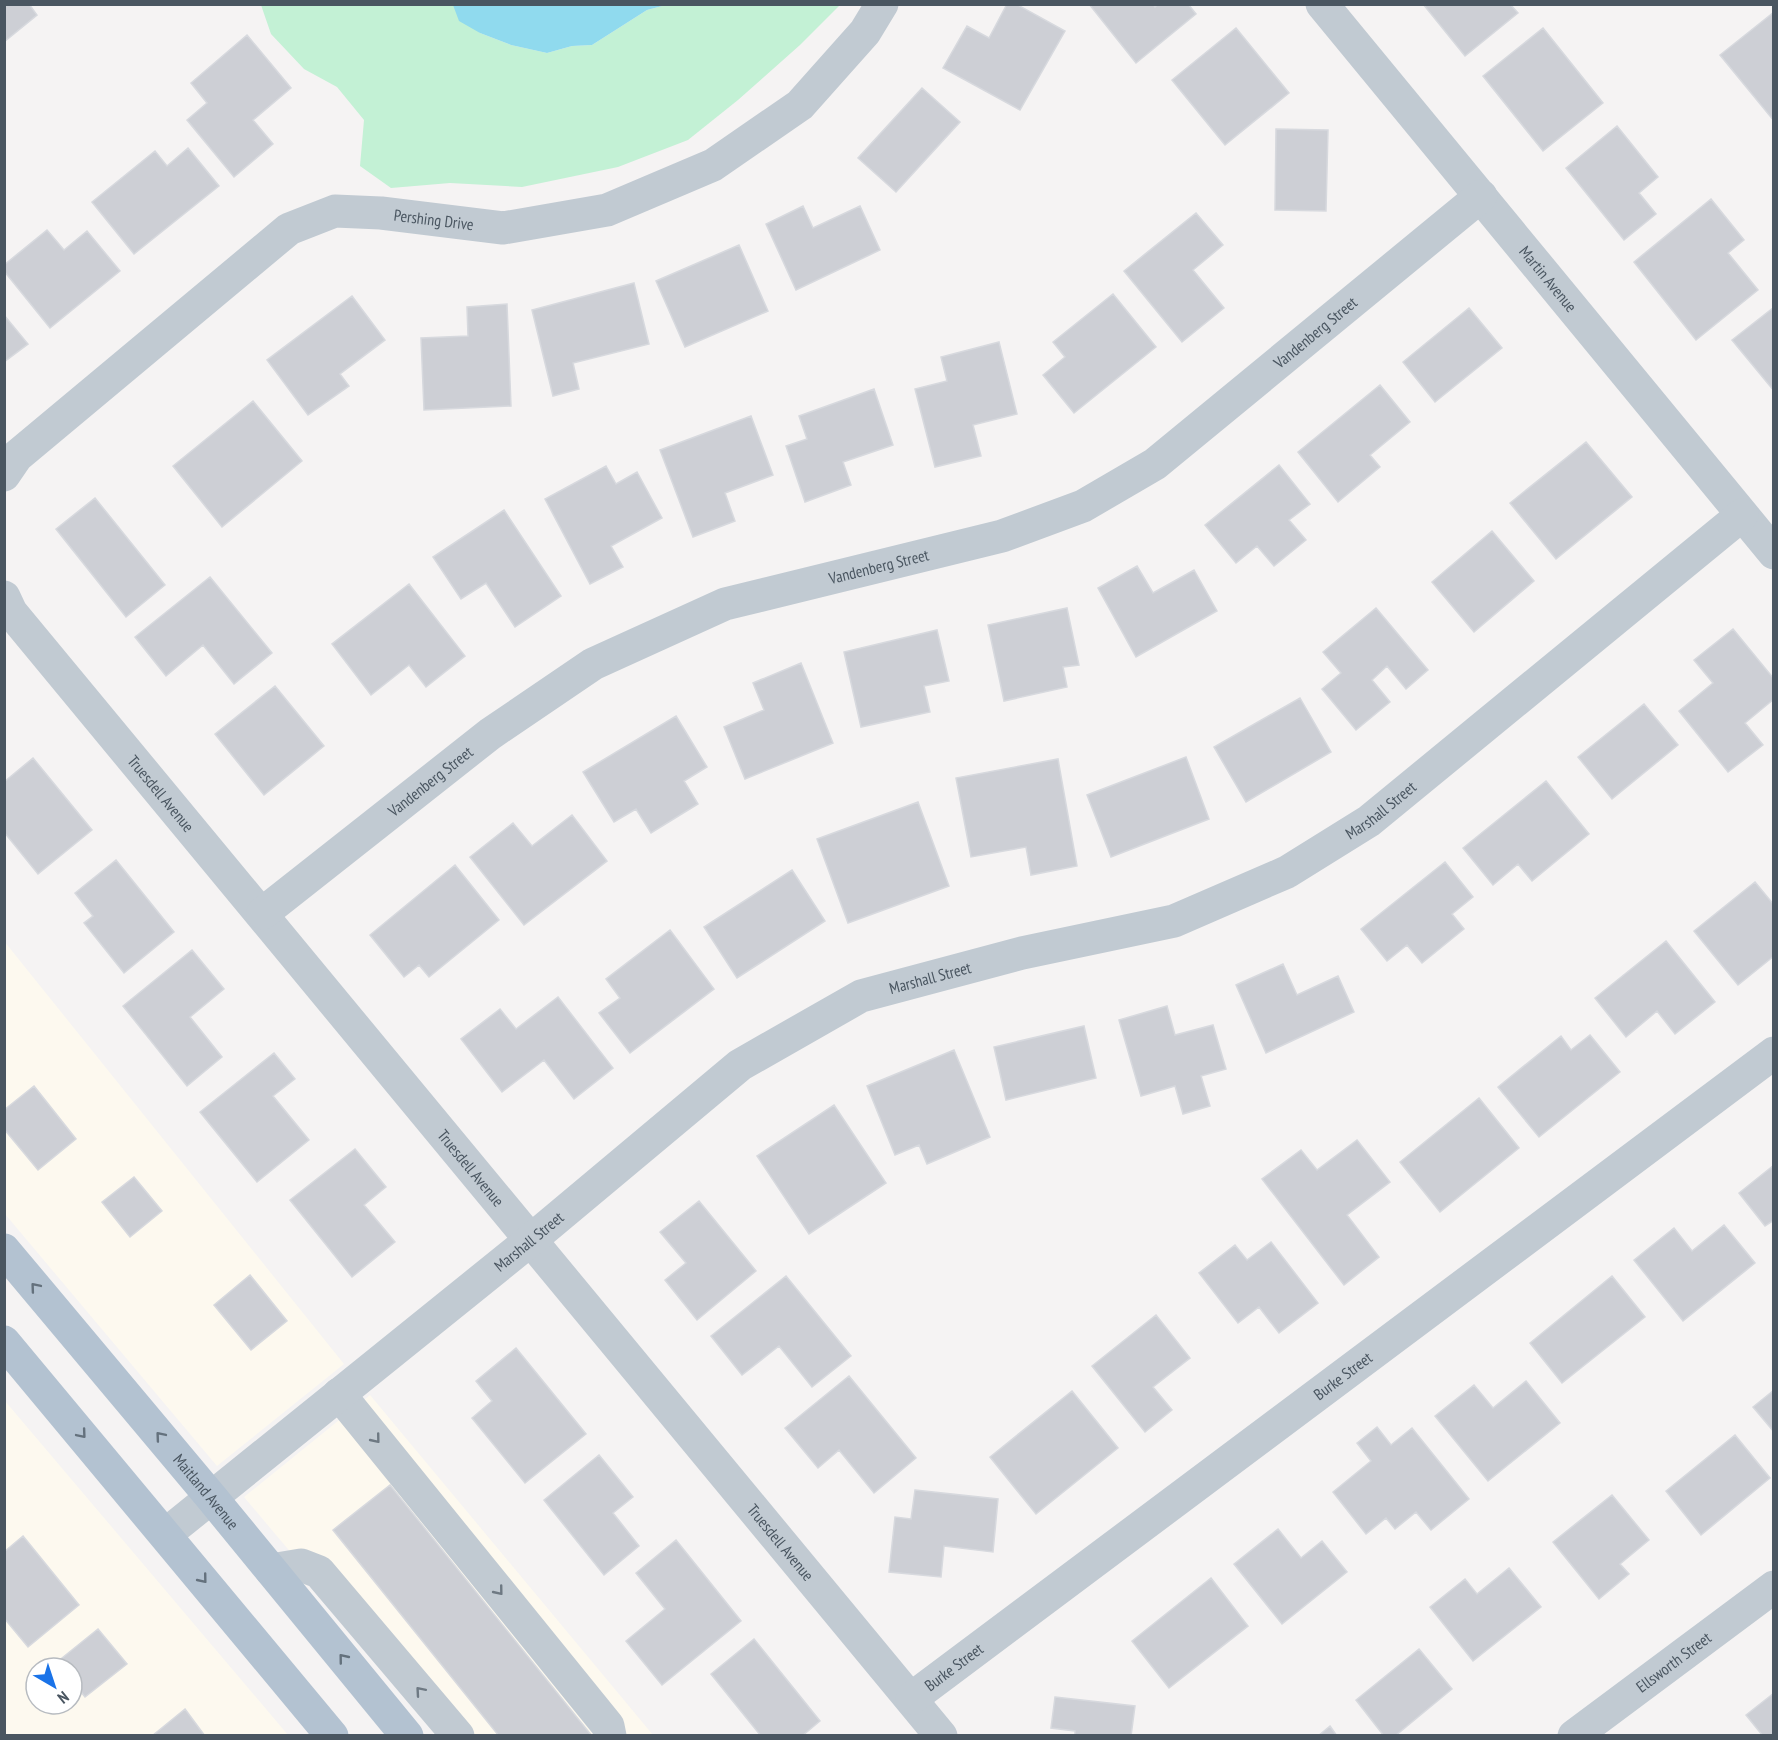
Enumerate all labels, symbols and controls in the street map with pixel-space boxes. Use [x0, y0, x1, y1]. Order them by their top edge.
street label: Pershing Drive [393, 205, 475, 234]
street label: Martin Avenue [1515, 242, 1581, 316]
street label: Vandenberg Street [1269, 292, 1362, 373]
street label: Vandenberg Street [826, 544, 931, 588]
street label: Vandenberg Street [383, 741, 477, 821]
street label: Truesdell Avenue [124, 751, 199, 836]
street label: Marshall Street [1341, 776, 1420, 843]
street label: Marshall Street [887, 957, 974, 998]
street label: Truesdell Avenue [433, 1125, 508, 1210]
street label: Marshall Street [490, 1207, 568, 1276]
one-way arrow [31, 1282, 42, 1293]
street label: Burke Street [1309, 1347, 1376, 1404]
one-way arrow [74, 1427, 85, 1438]
one-way arrow [156, 1432, 167, 1443]
one-way arrow [369, 1433, 380, 1444]
street label: Maitland Avenue [169, 1450, 243, 1533]
street label: Truesdell Avenue [743, 1500, 818, 1585]
one-way arrow [196, 1572, 207, 1583]
one-way arrow [491, 1584, 502, 1595]
street label: Ellsworth Street [1632, 1627, 1715, 1696]
street label: Burke Street [920, 1638, 987, 1695]
one-way arrow [339, 1654, 350, 1665]
north arrow [24, 1656, 84, 1716]
text: N [54, 1687, 73, 1708]
one-way arrow [417, 1687, 428, 1698]

